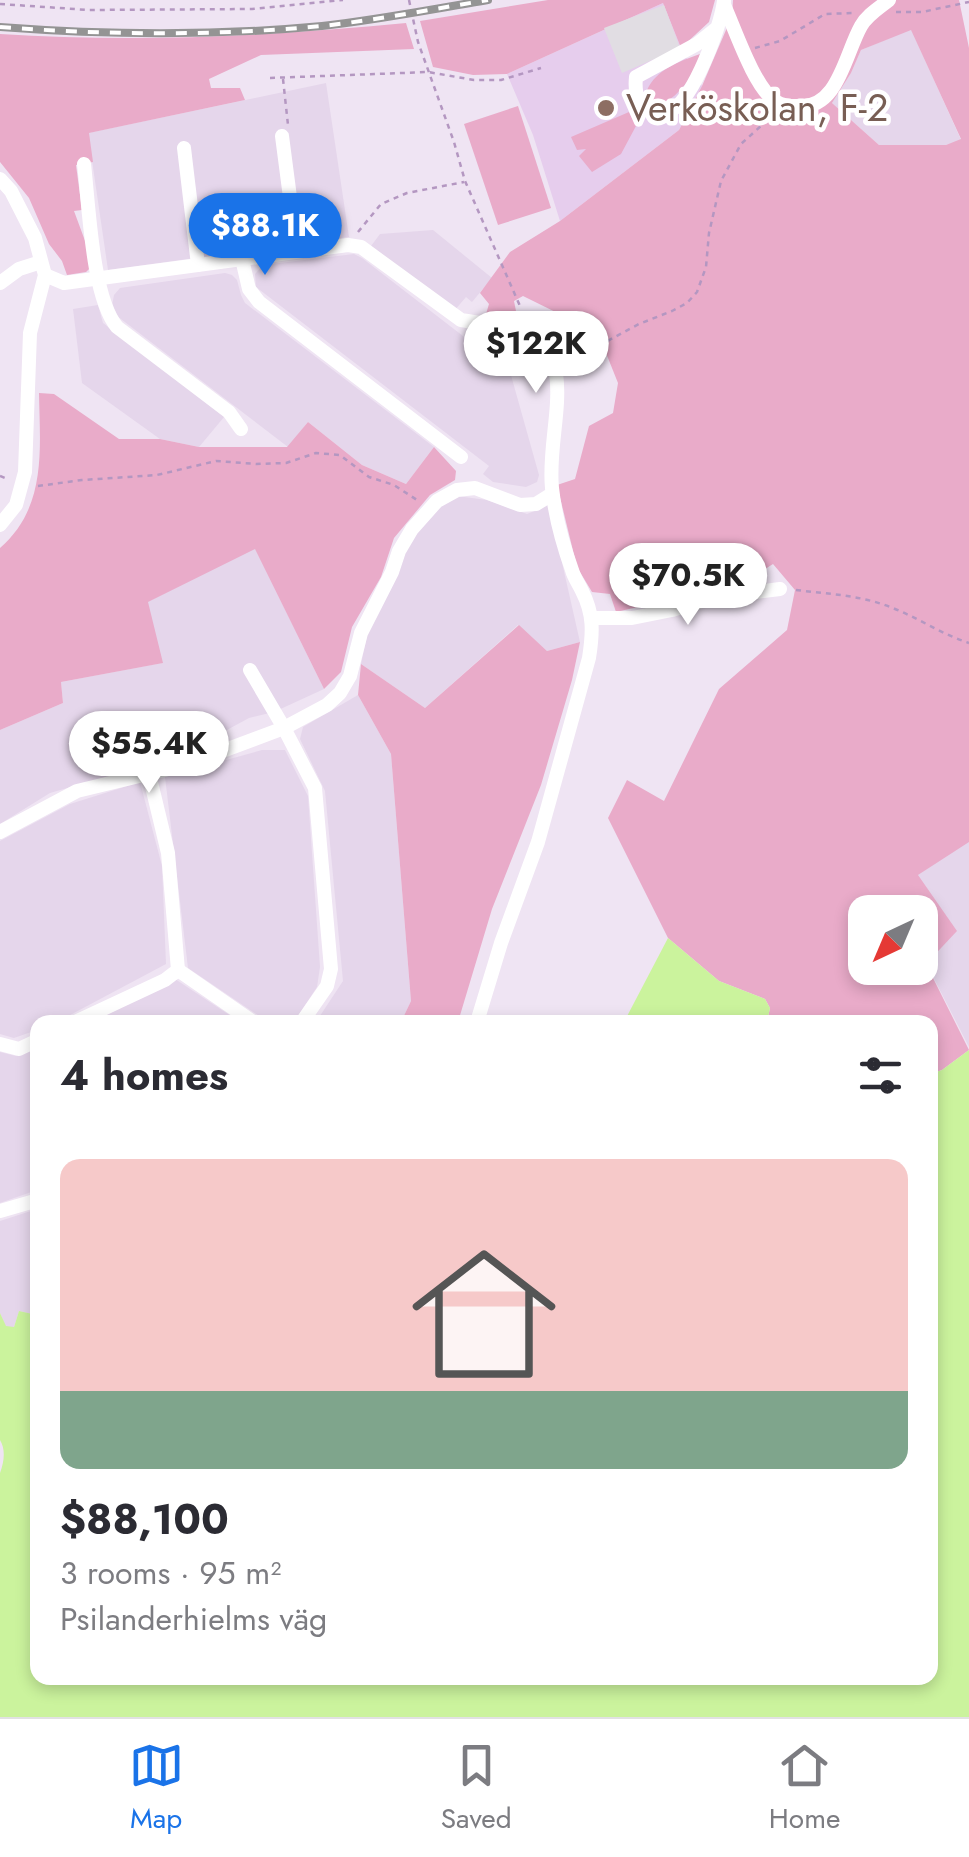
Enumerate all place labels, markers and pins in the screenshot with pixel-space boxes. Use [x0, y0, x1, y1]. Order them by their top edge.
place label: Verköskolan, F-2 [626, 80, 888, 135]
marker: Verköskolan, F-2 [595, 97, 617, 119]
pin: $88.1K [184, 193, 346, 278]
pin: $122K [466, 311, 606, 396]
pin: $70.5K [607, 543, 769, 628]
pin: $55.4K [68, 711, 230, 796]

